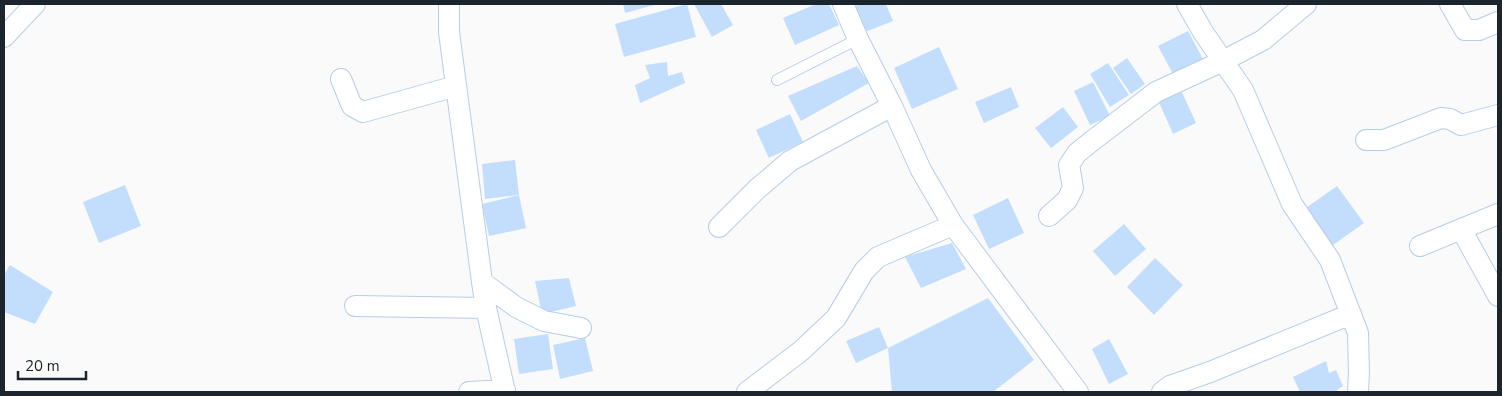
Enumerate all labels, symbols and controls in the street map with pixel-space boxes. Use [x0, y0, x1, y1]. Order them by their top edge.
scale bar [18, 348, 85, 380]
text: 20 m [25, 356, 60, 376]

